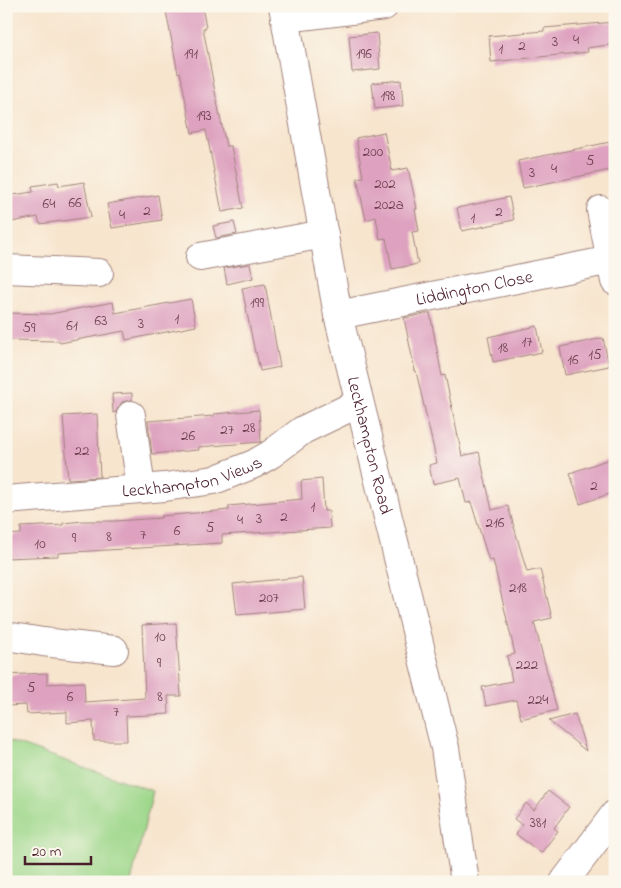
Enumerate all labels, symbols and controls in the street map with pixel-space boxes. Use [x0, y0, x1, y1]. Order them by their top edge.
house number: 4 [573, 29, 579, 51]
house number: 3 [552, 31, 558, 53]
house number: 2 [518, 35, 526, 57]
house number: 1 [499, 38, 504, 60]
house number: 191 [184, 43, 198, 65]
house number: 196 [356, 43, 372, 65]
house number: 198 [381, 85, 396, 107]
house number: 193 [196, 105, 212, 127]
house number: 200 [363, 141, 384, 163]
house number: 5 [586, 150, 595, 172]
house number: 4 [551, 158, 557, 180]
house number: 3 [529, 162, 535, 184]
house number: 202 [374, 173, 396, 195]
house number: 66 [68, 192, 82, 214]
house number: 64 [43, 193, 55, 215]
house number: 202a [374, 194, 404, 216]
house number: 2 [143, 200, 151, 222]
house number: 2 [495, 201, 503, 223]
house number: 4 [119, 204, 125, 226]
house number: 1 [471, 207, 476, 229]
street label: Liddington Close [414, 265, 536, 314]
house number: 199 [250, 292, 264, 314]
house number: 1 [175, 308, 180, 330]
house number: 63 [95, 310, 107, 332]
house number: 3 [138, 313, 144, 335]
house number: 61 [66, 315, 78, 337]
house number: 59 [22, 317, 36, 339]
house number: 17 [522, 331, 532, 353]
house number: 18 [498, 337, 509, 359]
house number: 15 [588, 344, 602, 366]
house number: 16 [567, 349, 579, 371]
street label: Leckhampton Road [339, 374, 398, 517]
house number: 28 [242, 417, 256, 439]
house number: 27 [220, 419, 234, 441]
house number: 26 [181, 425, 195, 447]
house number: 22 [75, 440, 90, 462]
street label: Leckhampton Views [121, 451, 268, 505]
house number: 2 [590, 475, 598, 497]
house number: 1 [311, 496, 316, 518]
house number: 2 [280, 506, 288, 528]
house number: 3 [256, 508, 262, 530]
house number: 4 [237, 509, 243, 531]
house number: 216 [486, 512, 505, 534]
house number: 5 [206, 517, 215, 539]
house number: 6 [174, 520, 181, 542]
house number: 7 [140, 524, 146, 546]
house number: 8 [106, 526, 112, 548]
house number: 9 [72, 527, 77, 549]
house number: 10 [34, 533, 46, 555]
house number: 218 [509, 577, 527, 599]
house number: 207 [259, 587, 279, 609]
house number: 10 [154, 626, 166, 648]
house number: 9 [157, 652, 162, 674]
house number: 222 [516, 654, 539, 676]
house number: 5 [27, 677, 36, 699]
house number: 6 [67, 686, 74, 708]
house number: 8 [157, 686, 163, 708]
house number: 224 [527, 689, 549, 711]
house number: 7 [113, 701, 119, 723]
house number: 381 [530, 812, 547, 834]
scale bar [25, 833, 91, 865]
text: 20 m [32, 841, 62, 863]

